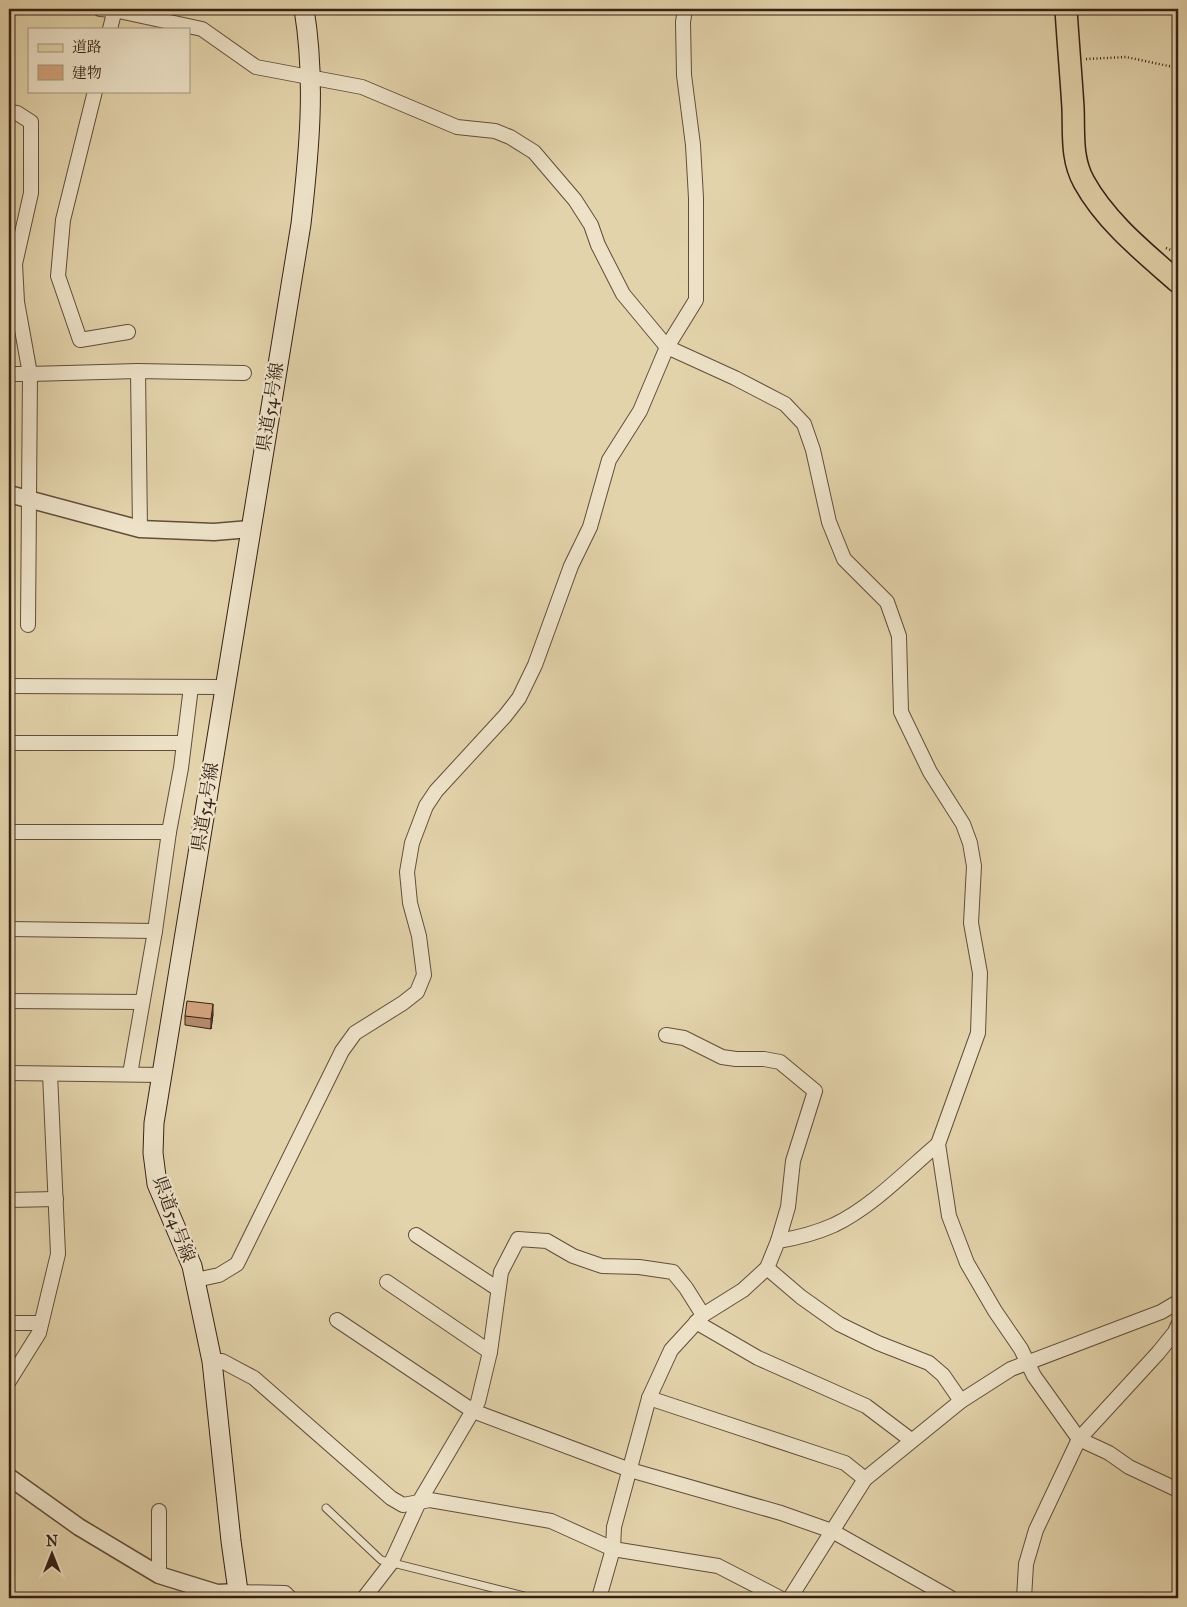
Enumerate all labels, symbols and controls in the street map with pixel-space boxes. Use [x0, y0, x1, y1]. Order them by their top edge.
legend [28, 28, 190, 92]
text: 道路 [72, 38, 102, 56]
text: 建物 [72, 64, 102, 82]
street label: 県道54号線 [252, 361, 288, 453]
street label: 県道54号線 [187, 761, 223, 853]
street label: 県道54号線 [148, 1173, 200, 1265]
north arrow [28, 1530, 78, 1580]
text: N [46, 1533, 58, 1550]

